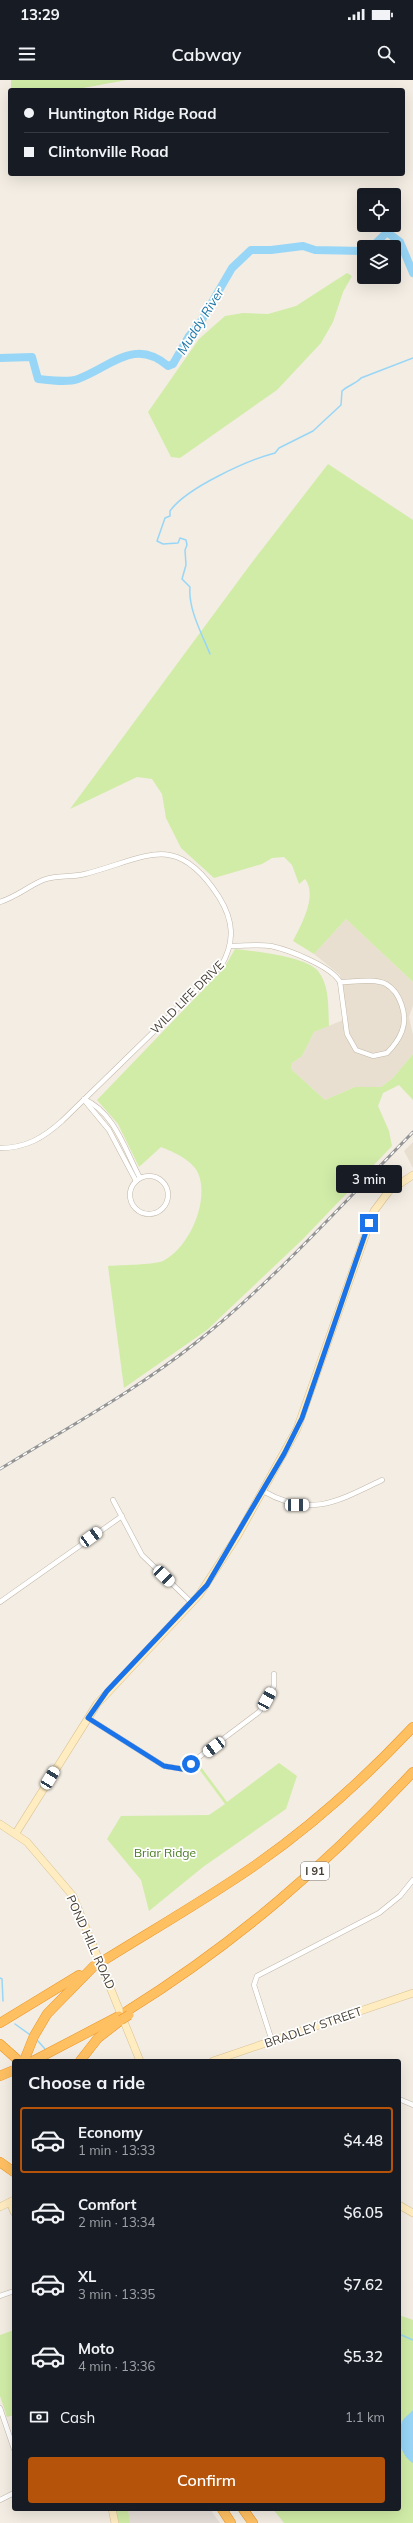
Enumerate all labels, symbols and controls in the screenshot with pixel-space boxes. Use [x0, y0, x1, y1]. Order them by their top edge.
text: 13:29 [20, 5, 60, 24]
icon: menu [16, 43, 38, 65]
text: Cabway [172, 43, 241, 66]
icon: search [375, 43, 397, 65]
text: Huntington Ridge Road [48, 104, 216, 123]
text: Clintonville Road [48, 142, 169, 161]
map controls [357, 188, 401, 284]
button: locate [357, 188, 401, 232]
button: layers [357, 240, 401, 284]
water label: Muddy River [173, 284, 227, 357]
street label: WILD LIFE DRIVE [147, 957, 227, 1037]
callout: 3 min [336, 1165, 402, 1193]
text: 3 min [352, 1171, 386, 1187]
route end [360, 1214, 378, 1232]
car [285, 1499, 309, 1511]
car [78, 1525, 104, 1549]
car [151, 1563, 177, 1589]
car [256, 1686, 278, 1712]
car [201, 1735, 227, 1759]
route start [182, 1755, 200, 1773]
car [39, 1765, 61, 1791]
park label: Briar Ridge [134, 1845, 196, 1860]
road number: I 91 [301, 1862, 329, 1880]
street label: POND HILL ROAD [63, 1892, 119, 1992]
street label: BRADLEY STREET [262, 2003, 364, 2051]
text: Choose a ride [28, 2071, 145, 2094]
icon: car [30, 2122, 66, 2158]
text: Economy [78, 2123, 143, 2142]
text: $4.48 [343, 2131, 383, 2150]
text: 1 min · 13:33 [78, 2142, 155, 2158]
icon: car [30, 2194, 66, 2230]
text: Comfort [78, 2195, 136, 2214]
text: $6.05 [343, 2203, 383, 2222]
text: 2 min · 13:34 [78, 2214, 155, 2230]
icon: car [30, 2266, 66, 2302]
text: XL [78, 2267, 96, 2286]
text: $7.62 [343, 2275, 383, 2294]
text: 3 min · 13:35 [78, 2286, 155, 2302]
icon: car [30, 2338, 66, 2374]
text: Moto [78, 2339, 114, 2358]
text: $5.32 [343, 2347, 383, 2366]
text: 4 min · 13:36 [78, 2358, 155, 2374]
icon: cash [28, 2406, 50, 2428]
text: Cash [60, 2408, 95, 2427]
text: 1.1 km [345, 2409, 385, 2425]
button: Confirm [28, 2457, 385, 2503]

